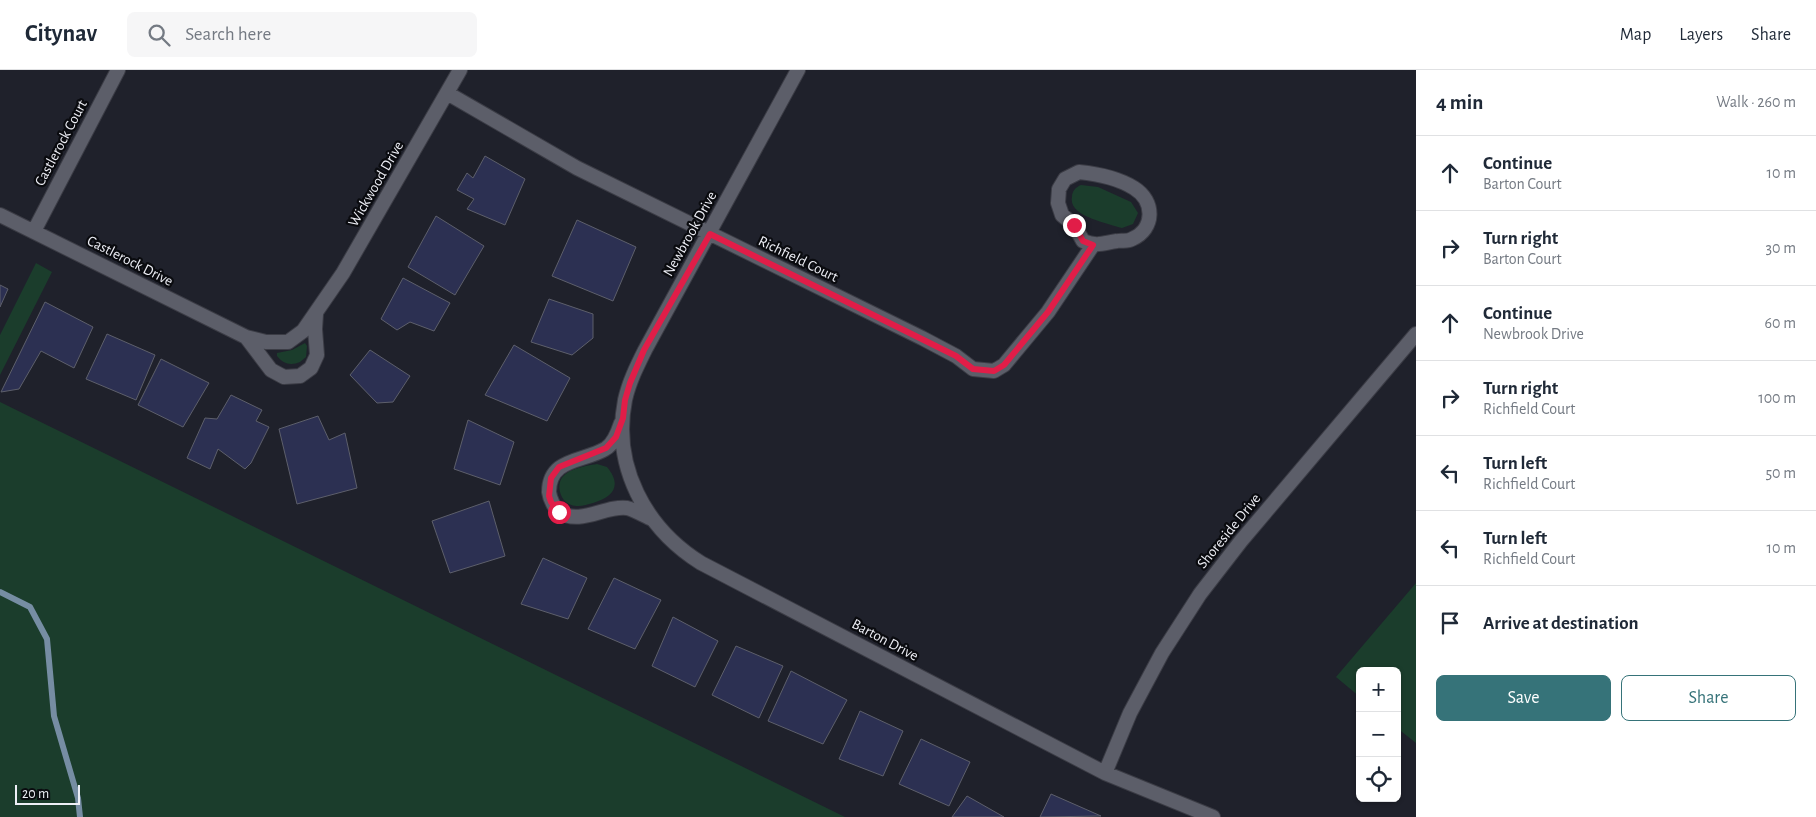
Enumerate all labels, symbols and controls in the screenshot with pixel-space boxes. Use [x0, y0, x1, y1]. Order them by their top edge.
search box [127, 12, 477, 57]
icon: search [145, 21, 173, 49]
text: Citynav [25, 22, 97, 46]
text: Search here [185, 25, 271, 44]
text: Map [1620, 26, 1651, 44]
text: Layers [1679, 26, 1723, 44]
text: Share [1751, 26, 1791, 44]
text: 4 min [1436, 92, 1483, 113]
text: Walk · 260 m [1716, 94, 1796, 110]
street label: Castlerock Court [32, 97, 90, 188]
street label: Wickwood Drive [346, 139, 406, 229]
text: Continue [1483, 154, 1552, 173]
icon: ahead [1436, 159, 1464, 187]
text: 10 m [1767, 165, 1796, 181]
text: Barton Court [1483, 176, 1562, 192]
street label: Newbrook Drive [661, 189, 720, 279]
route end [1063, 214, 1086, 237]
text: Turn right [1483, 229, 1558, 248]
street label: Castlerock Drive [85, 233, 175, 289]
street label: Richfield Court [756, 233, 840, 285]
icon: right [1436, 234, 1464, 262]
text: 30 m [1766, 240, 1796, 256]
text: Barton Court [1483, 251, 1562, 267]
text: Continue [1483, 304, 1552, 323]
icon: ahead [1436, 309, 1464, 337]
text: 60 m [1765, 315, 1796, 331]
text: Newbrook Drive [1483, 326, 1584, 342]
text: Turn right [1483, 379, 1558, 398]
icon: right [1436, 384, 1464, 412]
text: 100 m [1758, 390, 1796, 406]
text: Richfield Court [1483, 401, 1575, 417]
text: Turn left [1483, 454, 1547, 473]
icon: left [1436, 459, 1464, 487]
text: 50 m [1765, 465, 1796, 481]
text: Richfield Court [1483, 476, 1575, 492]
street label: Shoreside Drive [1194, 491, 1264, 571]
route start [548, 501, 571, 524]
text: Turn left [1483, 529, 1547, 548]
icon: left [1436, 534, 1464, 562]
text: 10 m [1767, 540, 1796, 556]
text: Richfield Court [1483, 551, 1575, 567]
icon: arrive [1436, 609, 1464, 637]
text: Arrive at destination [1483, 614, 1639, 633]
street label: Barton Drive [849, 616, 921, 664]
map controls [1356, 667, 1401, 802]
button: + [1356, 667, 1401, 712]
button: Save [1436, 675, 1611, 721]
button: Share [1621, 675, 1796, 721]
button: − [1356, 712, 1401, 757]
button: locate [1356, 757, 1401, 802]
scale bar [15, 782, 80, 805]
text: 20 m [22, 787, 49, 801]

